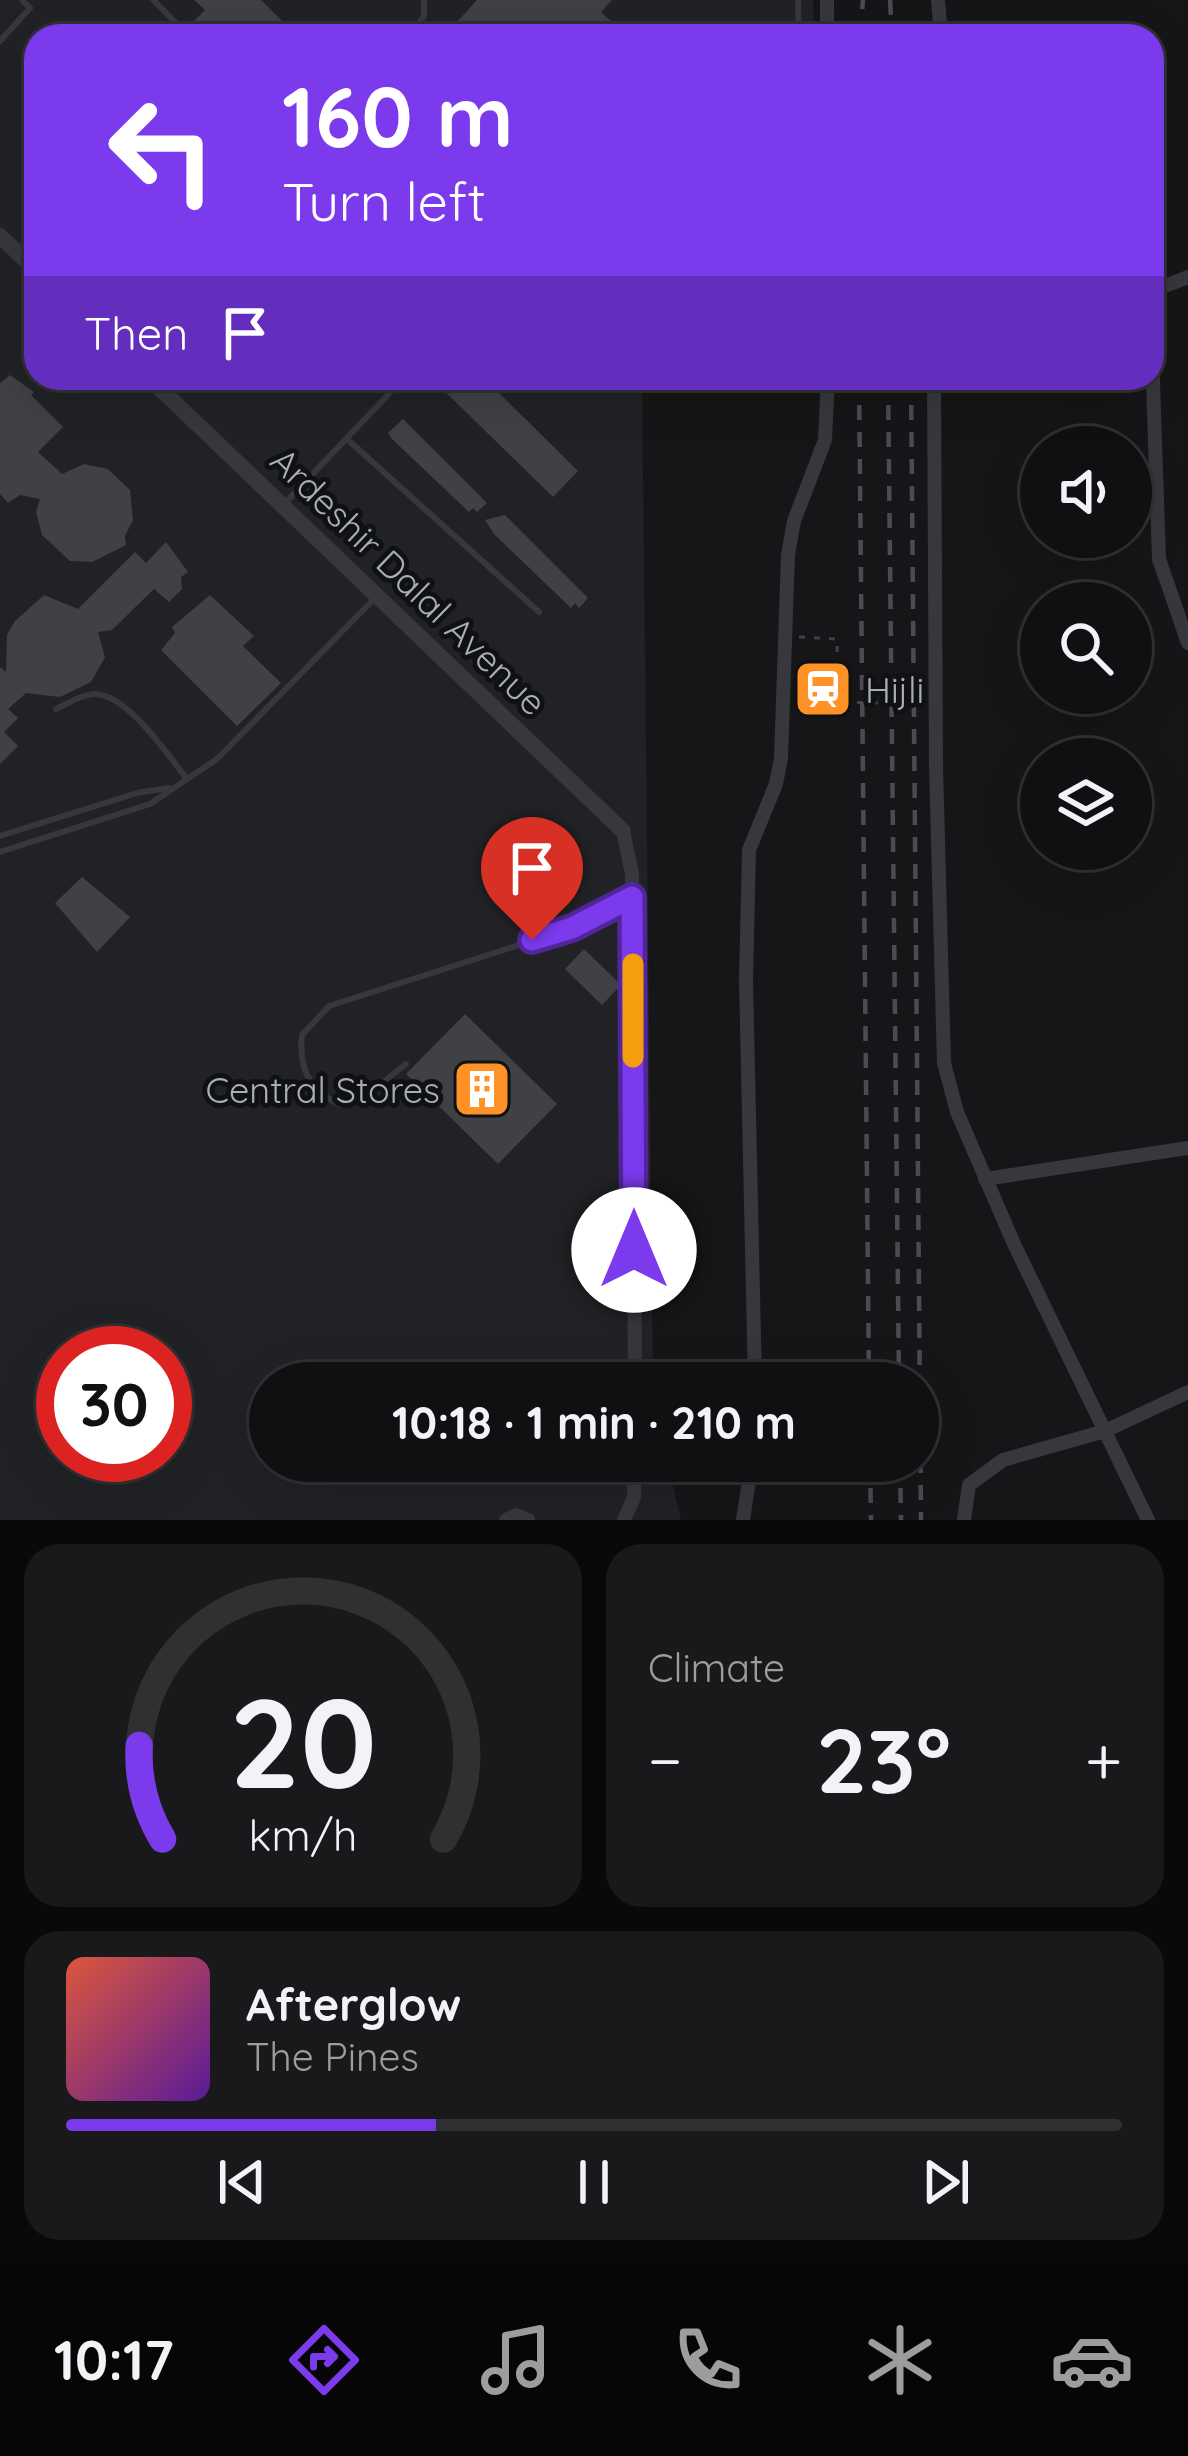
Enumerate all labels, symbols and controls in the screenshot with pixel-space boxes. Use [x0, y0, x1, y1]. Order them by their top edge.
text: 160 m [282, 63, 514, 168]
icon: left [84, 72, 240, 228]
text: Turn left [282, 167, 486, 235]
icon: arrive [212, 300, 278, 366]
text: Then [84, 305, 188, 361]
map controls [1020, 426, 1152, 870]
button: sound [1020, 426, 1152, 558]
street label: Ardeshir Dalal Avenue [262, 438, 556, 724]
button: search [1020, 582, 1152, 714]
station icon: Hijli [792, 658, 854, 720]
place label: Hijli [865, 667, 924, 712]
button: layers [1020, 738, 1152, 870]
pin [481, 817, 583, 940]
icon: arrive [499, 835, 565, 901]
building icon: Central Stores [451, 1058, 513, 1120]
place label: Central Stores [205, 1067, 440, 1112]
position arrow [571, 1187, 697, 1313]
speed limit sign: 30 [36, 1326, 192, 1482]
text: 10:18 · 1 min · 210 m [392, 1394, 796, 1450]
text: Climate [648, 1643, 785, 1692]
text: 20 [229, 1663, 377, 1819]
text: 23° [816, 1703, 951, 1816]
text: − [648, 1718, 682, 1801]
text: + [1085, 1718, 1122, 1801]
text: km/h [249, 1807, 357, 1861]
text: Afterglow [246, 1976, 461, 2032]
text: The Pines [246, 2032, 419, 2081]
icon: previous [209, 2149, 275, 2215]
icon: pause [561, 2149, 627, 2215]
icon: next [913, 2149, 979, 2215]
icon: directions [282, 2318, 366, 2402]
icon: music [474, 2318, 558, 2402]
icon: phone [666, 2318, 750, 2402]
icon: climate [858, 2318, 942, 2402]
icon: car [1050, 2318, 1134, 2402]
text: 10:17 [54, 2326, 174, 2394]

